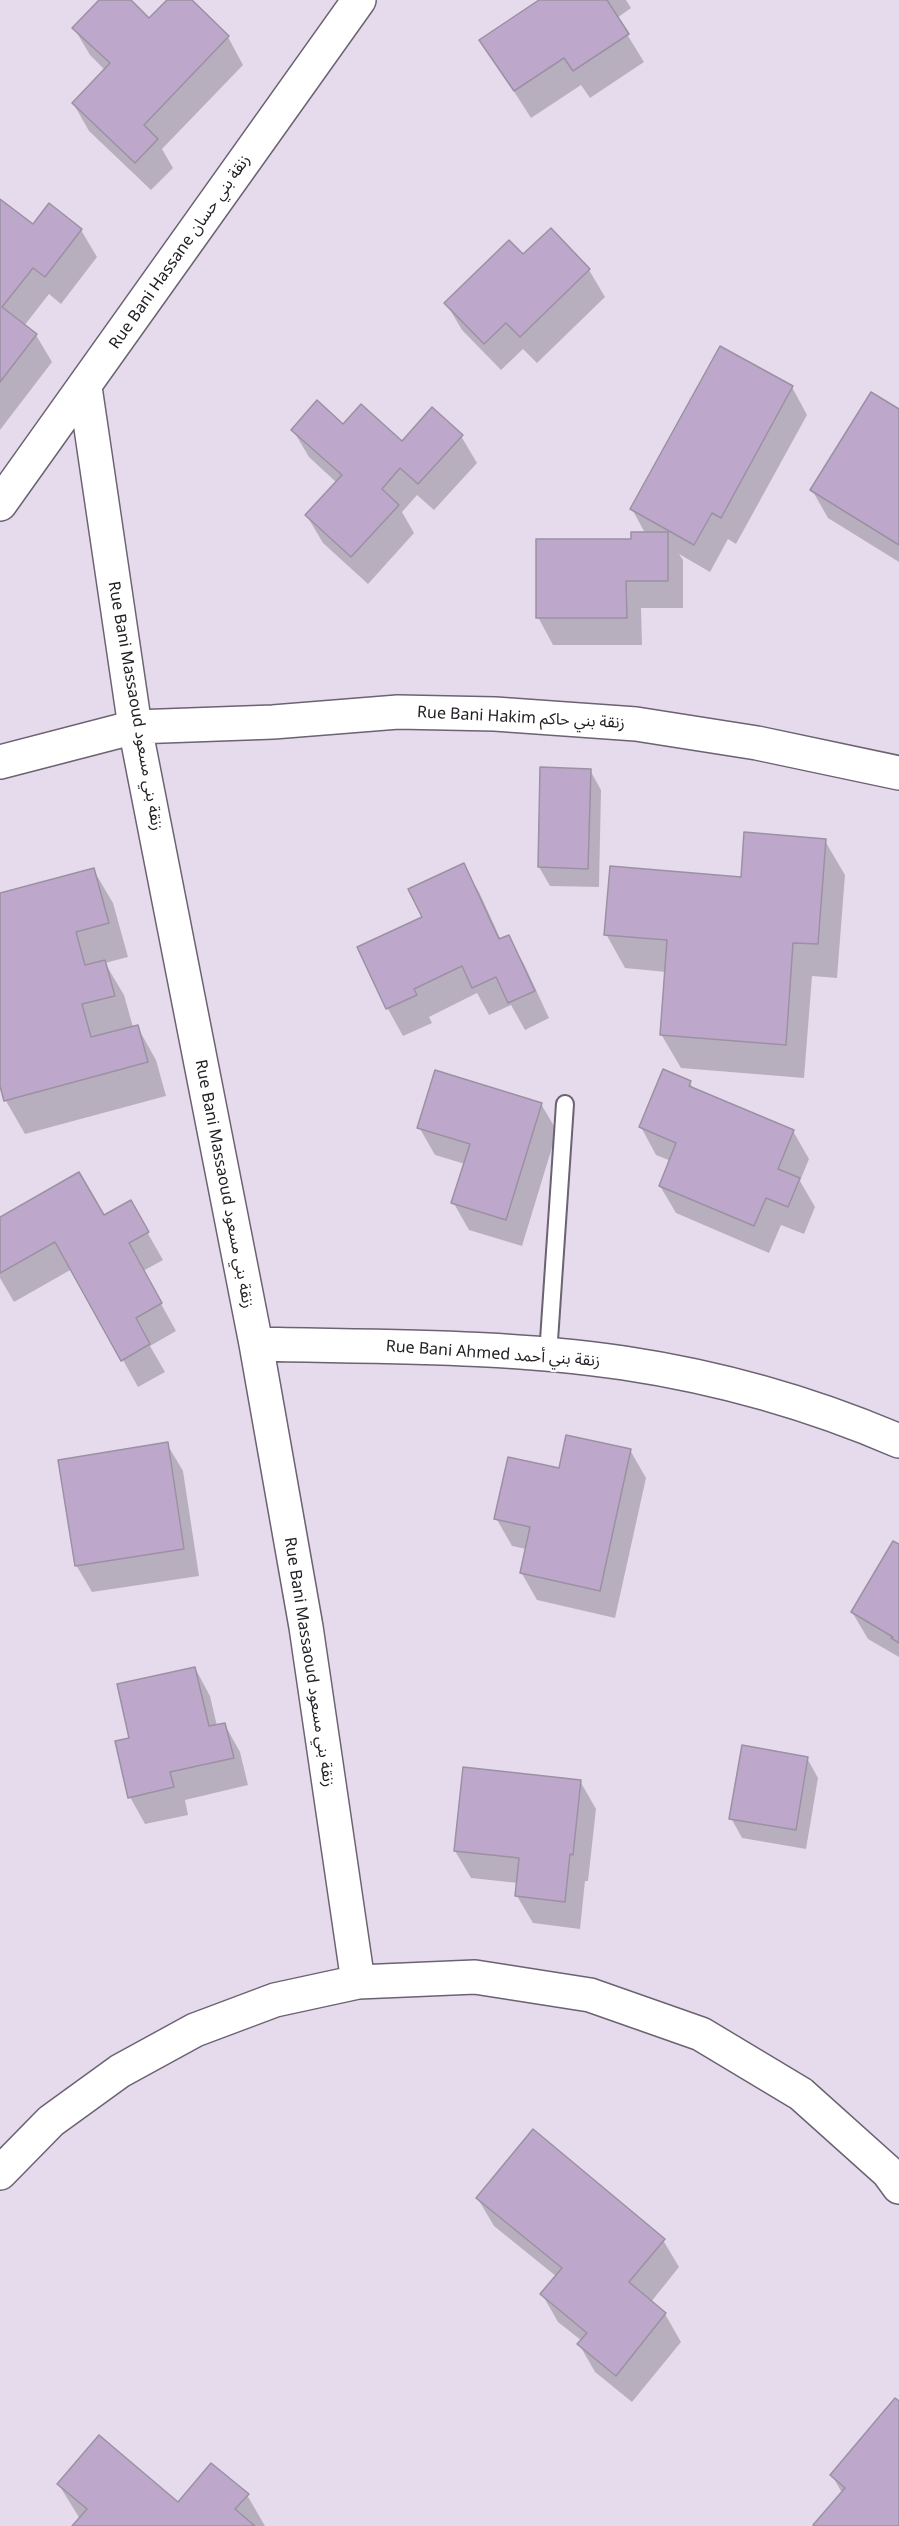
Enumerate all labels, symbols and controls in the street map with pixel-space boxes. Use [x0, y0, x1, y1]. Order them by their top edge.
street label: Rue Bani Hassane زنقة بني حسان [105, 151, 255, 353]
street label: Rue Bani Massaoud زنقة بني مسعود [104, 580, 166, 832]
street label: Rue Bani Hakim زنقة بني حاكم [417, 703, 625, 733]
street label: Rue Bani Massaoud زنقة بني مسعود [190, 1058, 258, 1310]
street label: Rue Bani Ahmed زنقة بني أحمد [385, 1337, 601, 1371]
street label: Rue Bani Massaoud زنقة بني مسعود [280, 1536, 338, 1788]

